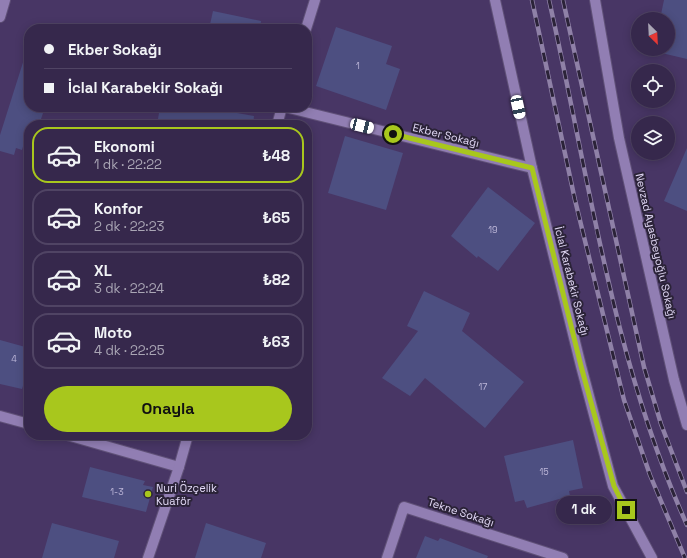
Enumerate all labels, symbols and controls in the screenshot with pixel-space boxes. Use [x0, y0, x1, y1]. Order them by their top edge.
north arrow [631, 12, 675, 56]
map controls [631, 12, 675, 160]
text: Ekber Sokağı [68, 40, 161, 59]
house number: 1 [356, 60, 360, 72]
button: locate [631, 64, 675, 108]
text: İclal Karabekir Sokağı [68, 78, 223, 97]
car [510, 94, 526, 120]
button: layers [631, 116, 675, 160]
car [349, 117, 375, 135]
street label: Ekber Sokağı [411, 120, 481, 150]
route start [384, 125, 402, 143]
icon: car [46, 137, 82, 173]
text: Ekonomi [94, 137, 155, 156]
text: ₺48 [262, 146, 290, 165]
text: 1 dk · 22:22 [94, 156, 162, 173]
street label: Nevzad Ayasbeyoğlu Sokağı [632, 172, 680, 320]
icon: car [46, 199, 82, 235]
text: Konfor [94, 199, 143, 218]
text: ₺65 [262, 208, 290, 227]
text: 2 dk · 22:23 [94, 218, 164, 235]
house number: 19 [488, 224, 498, 236]
street label: İclal Karabekir Sokağı [552, 225, 592, 337]
icon: car [46, 261, 82, 297]
text: XL [94, 261, 112, 280]
text: ₺82 [263, 270, 290, 289]
text: 3 dk · 22:24 [94, 280, 164, 297]
icon: car [46, 323, 82, 359]
text: Moto [94, 323, 132, 342]
text: ₺63 [262, 332, 290, 351]
text: 4 dk · 22:25 [94, 342, 165, 359]
house number: 4 [11, 353, 17, 365]
house number: 17 [479, 381, 487, 393]
button: Onayla [44, 386, 292, 432]
house number: 15 [539, 466, 549, 478]
place label: Nuri Özçelik Kuaför [156, 480, 217, 508]
house number: 1-3 [110, 486, 124, 498]
marker: Nuri Özçelik Kuaför [143, 489, 153, 499]
street label: Tekne Sokağı [426, 495, 496, 529]
callout: 1 dk [556, 496, 612, 524]
text: 1 dk [572, 501, 596, 518]
route end [617, 501, 635, 519]

